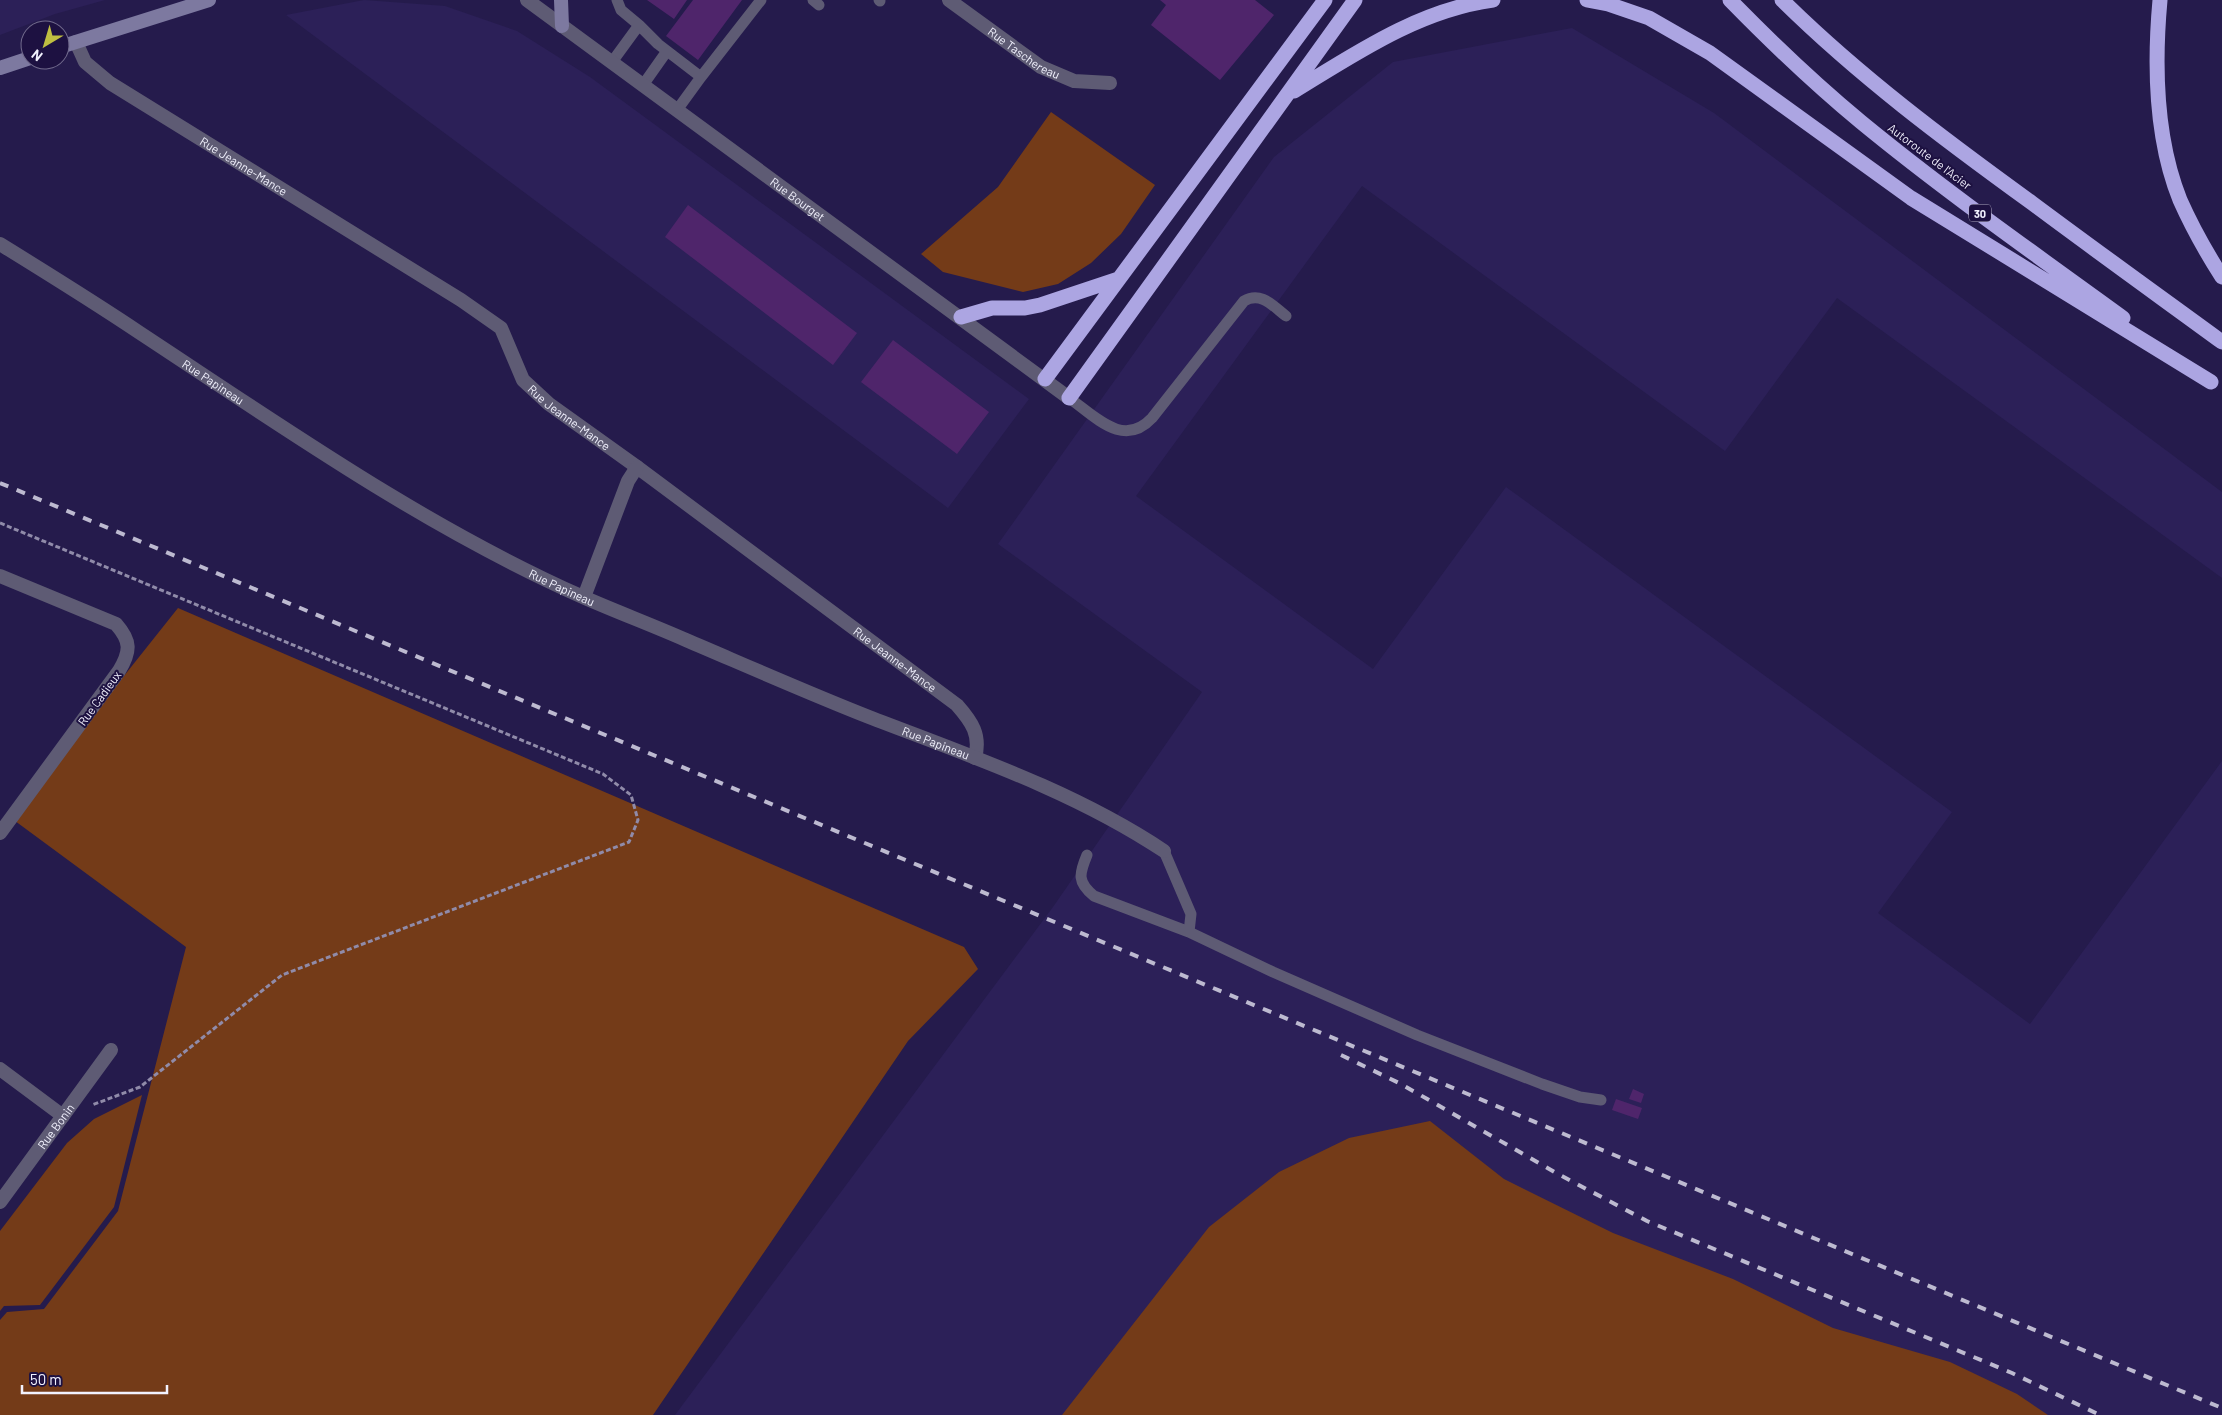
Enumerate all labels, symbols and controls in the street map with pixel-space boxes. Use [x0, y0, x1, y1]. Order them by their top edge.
north arrow [20, 20, 70, 70]
street label: Rue Taschereau [986, 24, 1062, 81]
text: N [28, 46, 46, 65]
street label: Autoroute de l'Acier [1886, 120, 1975, 192]
street label: Rue Jeanne-Mance [198, 134, 290, 198]
street label: Rue Bourget [768, 174, 828, 224]
road number: 30 [1969, 204, 1991, 222]
street label: Rue Papineau [180, 356, 247, 407]
street label: Rue Jeanne-Mance [525, 381, 613, 453]
street label: Rue Papineau [527, 566, 597, 608]
street label: Rue Jeanne-Mance [851, 624, 939, 694]
street label: Rue Cadieux [75, 668, 124, 728]
street label: Rue Papineau [900, 723, 972, 762]
street label: Rue Bonin [34, 1101, 77, 1151]
scale bar [22, 1362, 168, 1394]
text: 50 m [30, 1370, 62, 1388]

